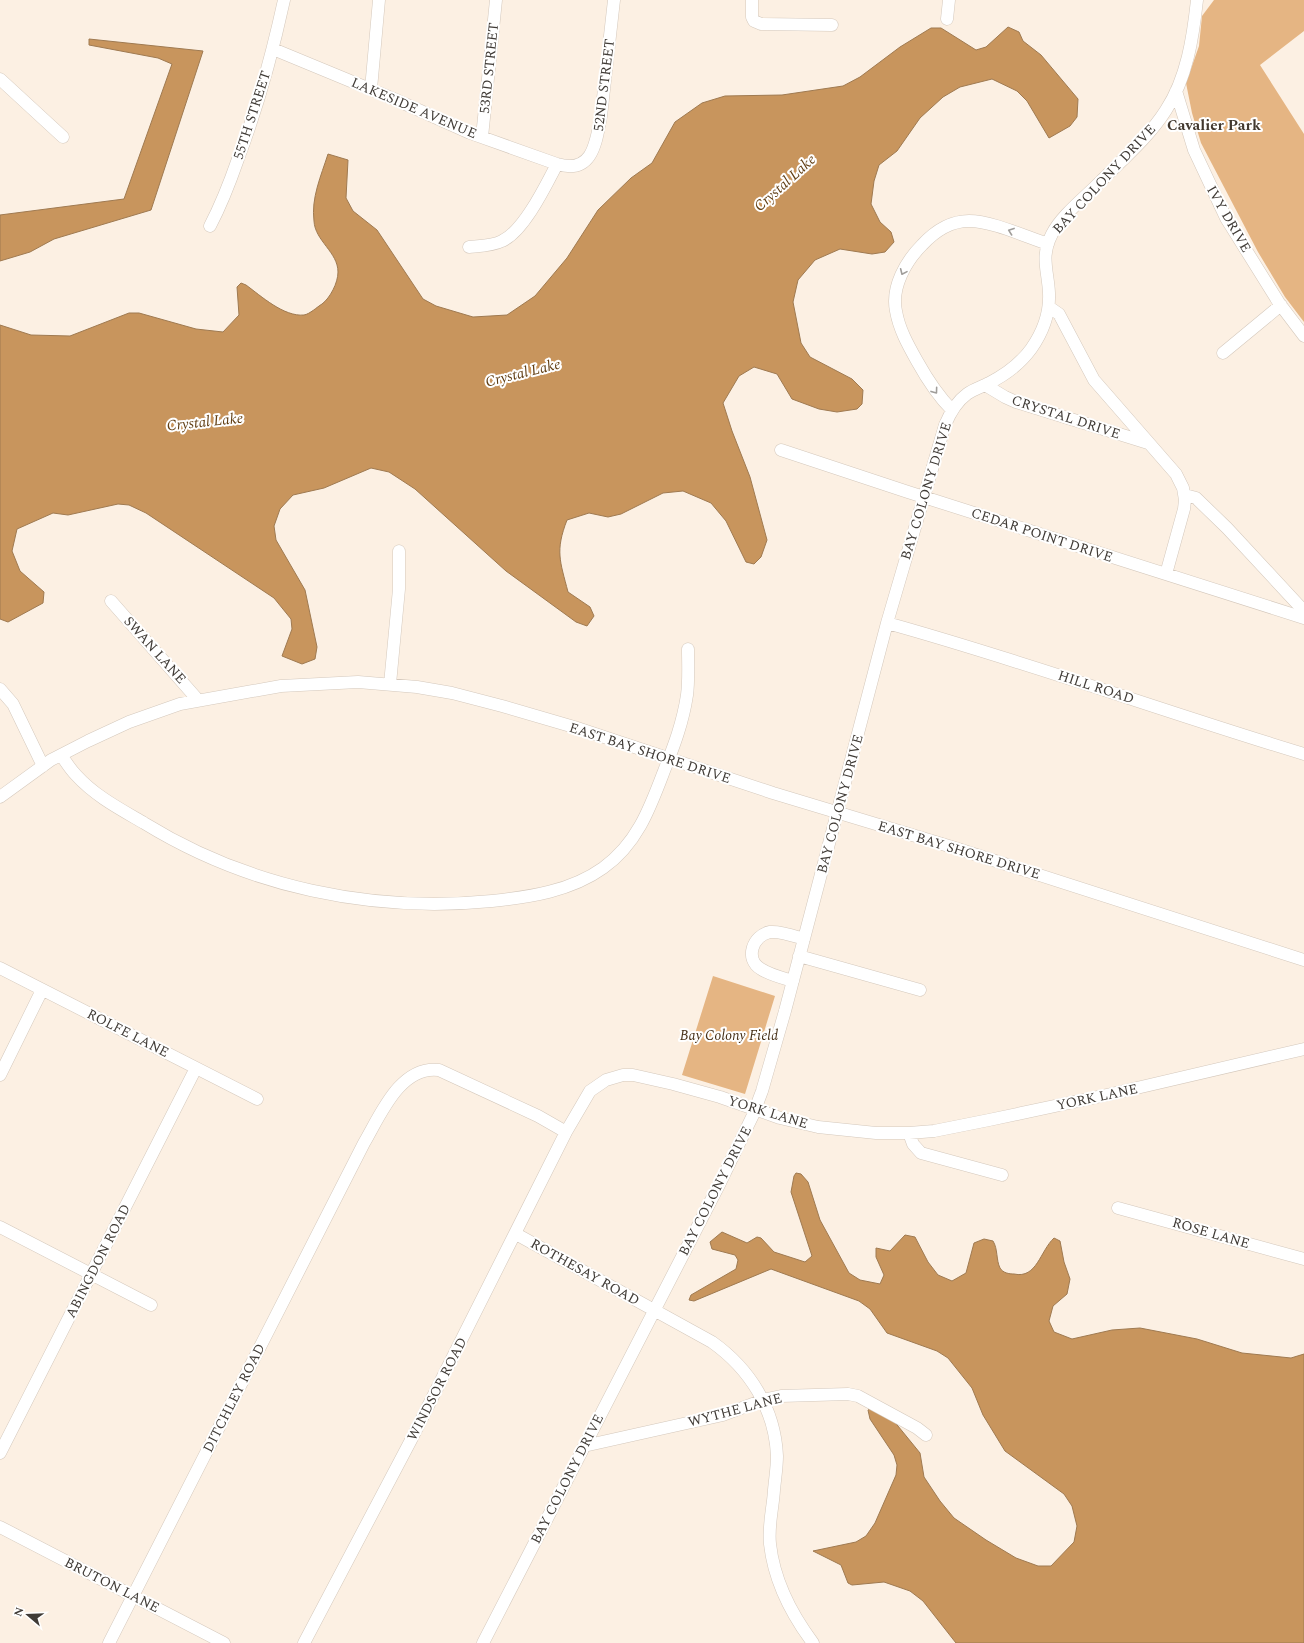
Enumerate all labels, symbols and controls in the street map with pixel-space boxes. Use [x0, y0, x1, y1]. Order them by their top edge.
street label: 53RD STREET [474, 21, 504, 115]
street label: 52ND STREET [588, 37, 620, 133]
street label: 55TH STREET [228, 68, 276, 162]
street label: LAKESIDE AVENUE [348, 72, 480, 144]
district label: Cavalier Park [1167, 114, 1261, 137]
street label: BAY COLONY DRIVE [1047, 119, 1161, 239]
water label: Crystal Lake [749, 148, 822, 217]
street label: IVY DRIVE [1201, 182, 1257, 256]
one-way arrow [1007, 228, 1014, 236]
one-way arrow [900, 268, 908, 275]
water label: Crystal Lake [483, 352, 563, 393]
one-way arrow [930, 386, 937, 393]
street label: CRYSTAL DRIVE [1009, 390, 1123, 444]
water label: Crystal Lake [166, 407, 245, 437]
street label: BAY COLONY DRIVE [895, 419, 957, 563]
street label: CEDAR POINT DRIVE [968, 502, 1116, 568]
street label: SWAN LANE [119, 611, 191, 689]
street label: HILL ROAD [1055, 665, 1137, 709]
street label: EAST BAY SHORE DRIVE [566, 717, 734, 789]
street label: BAY COLONY DRIVE [811, 732, 869, 876]
street label: EAST BAY SHORE DRIVE [875, 815, 1043, 885]
street label: ROLFE LANE [83, 1003, 173, 1063]
park label: Bay Colony Field [680, 1025, 778, 1046]
street label: YORK LANE [1054, 1078, 1140, 1116]
street label: YORK LANE [725, 1090, 811, 1134]
street label: BAY COLONY DRIVE [673, 1122, 757, 1260]
street label: ABINGDON ROAD [60, 1200, 136, 1322]
street label: ROSE LANE [1170, 1212, 1252, 1254]
street label: ROTHESAY ROAD [526, 1233, 644, 1311]
street label: WINDSOR ROAD [402, 1333, 472, 1445]
street label: DITCHLEY ROAD [197, 1340, 271, 1456]
street label: WYTHE LANE [686, 1387, 784, 1433]
street label: BAY COLONY DRIVE [525, 1410, 609, 1548]
street label: BRUTON LANE [61, 1552, 163, 1618]
north arrow [8, 1595, 48, 1635]
text: N [10, 1605, 29, 1619]

